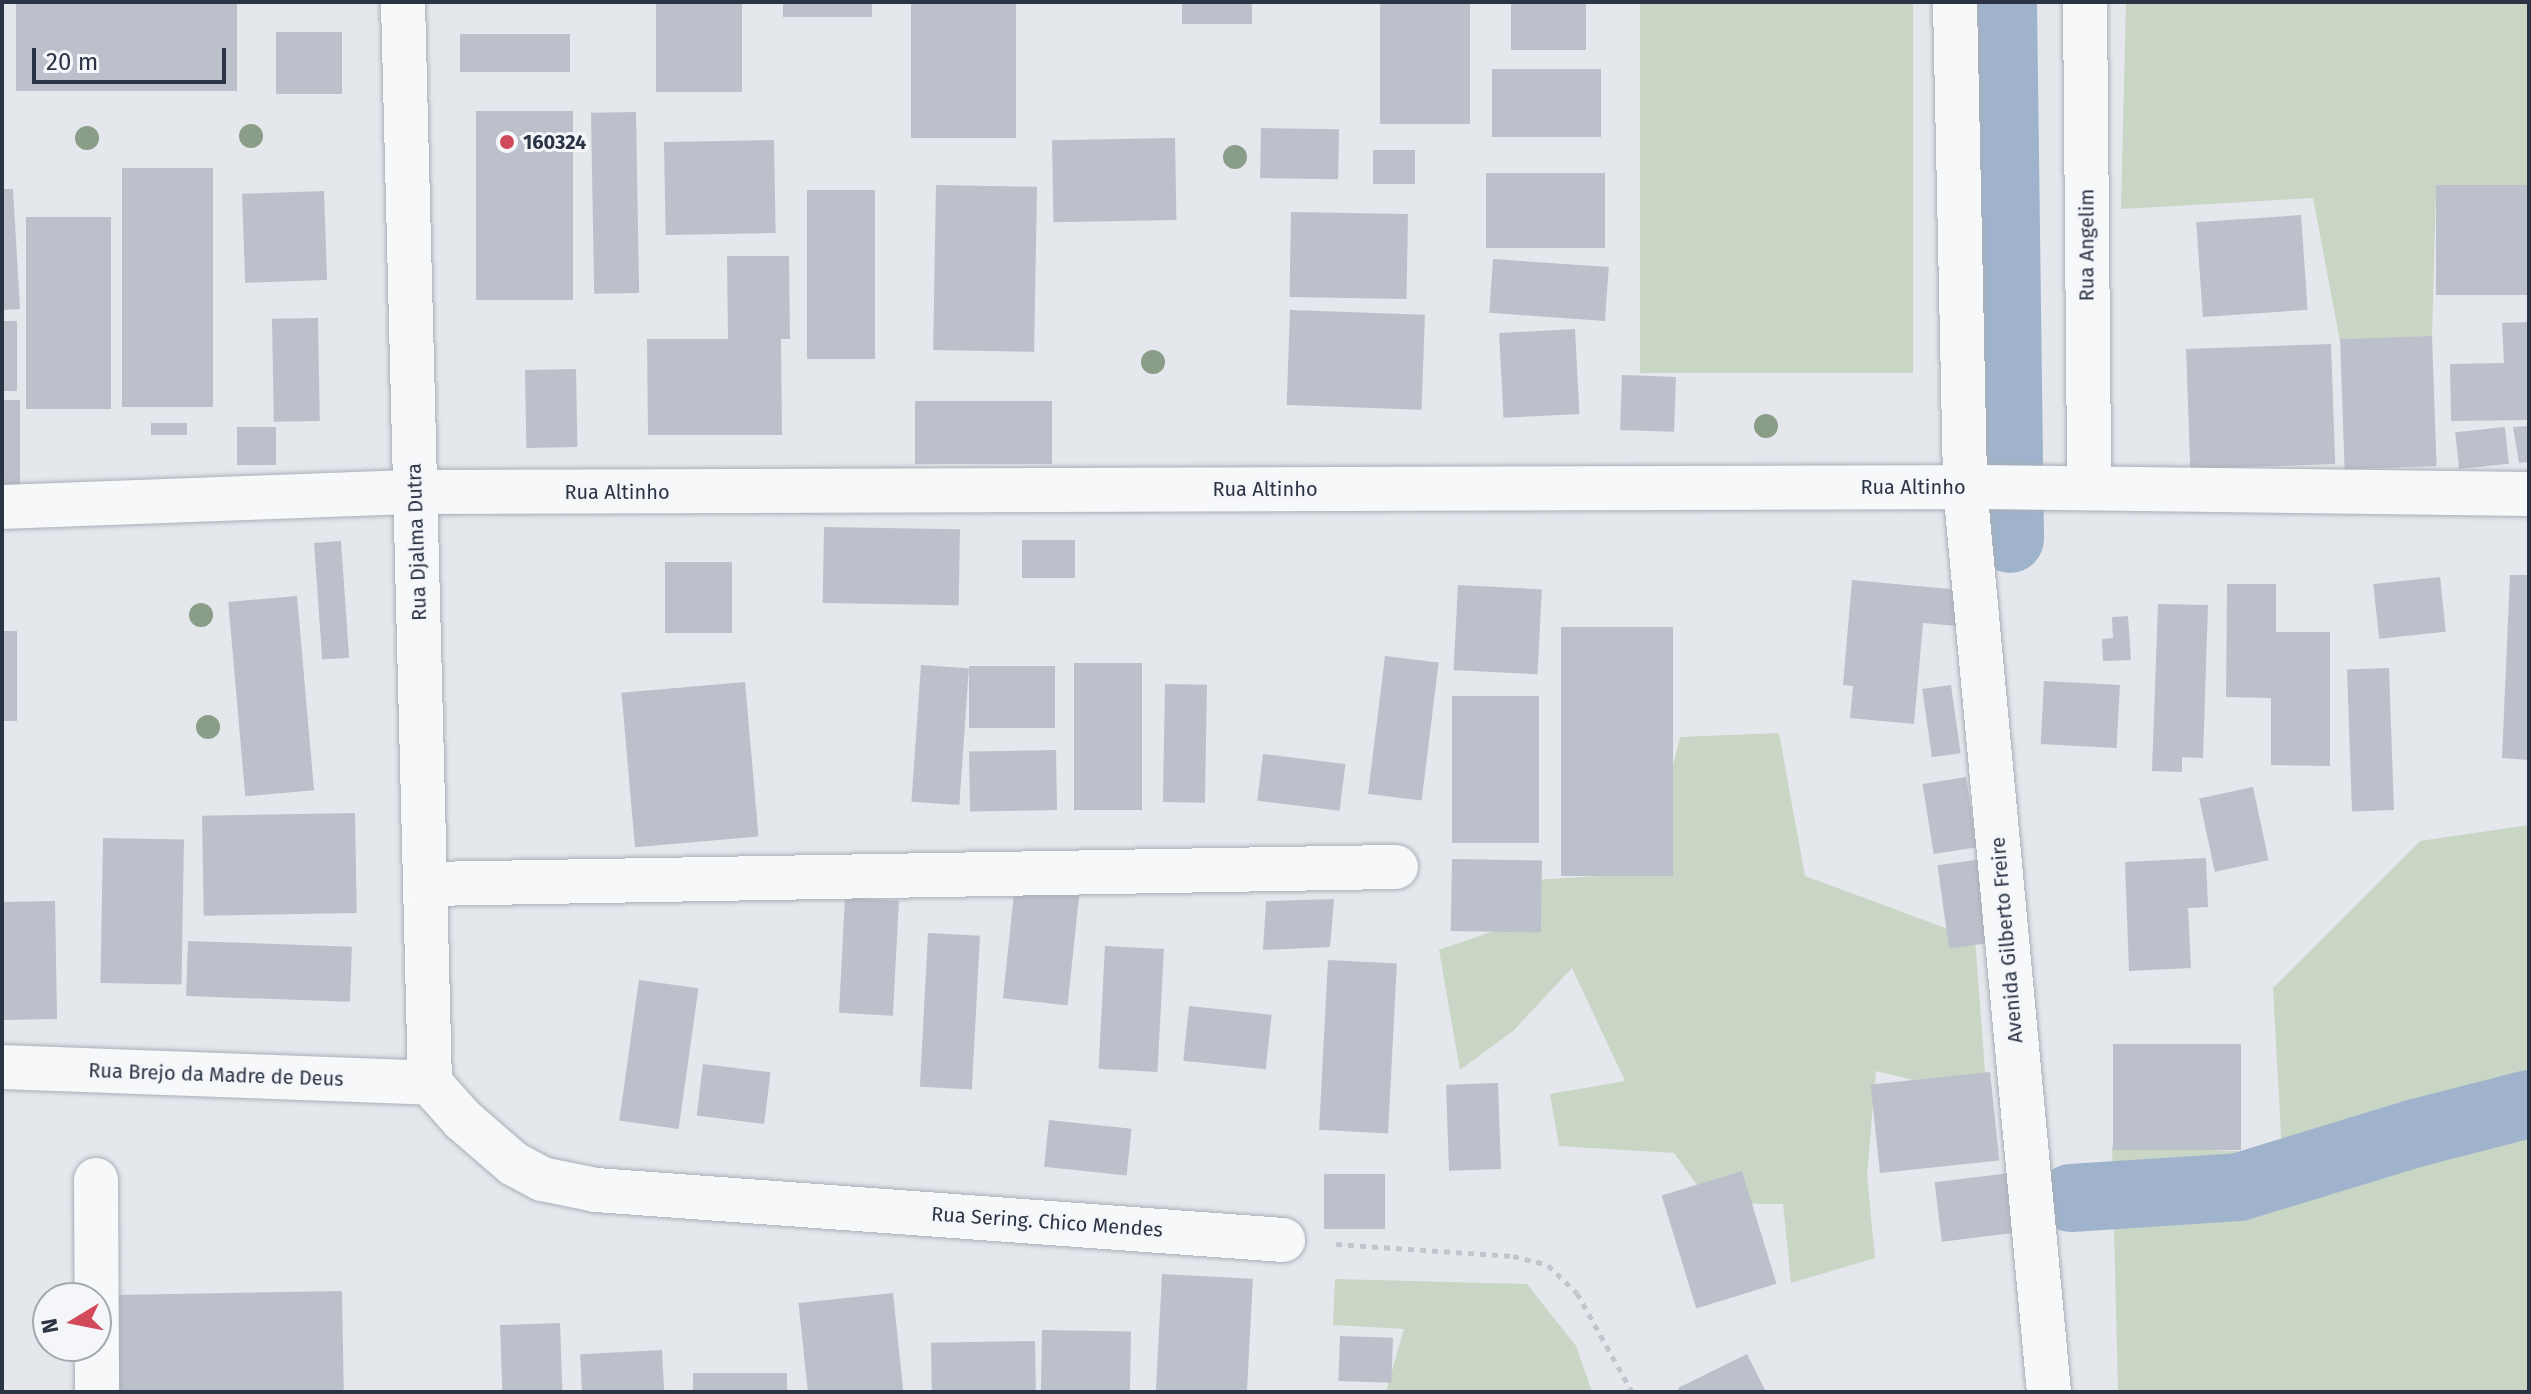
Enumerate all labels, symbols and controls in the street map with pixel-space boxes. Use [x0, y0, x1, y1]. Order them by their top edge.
scale bar [36, 32, 230, 82]
text: 20 m [46, 48, 98, 76]
place label: 160324 [523, 130, 586, 154]
marker: 160324 [498, 133, 516, 151]
street label: Rua Angelim [2075, 189, 2099, 301]
street label: Rua Djalma Dutra [402, 463, 432, 621]
street label: Rua Altinho [1860, 475, 1966, 499]
street label: Rua Altinho [1212, 477, 1318, 501]
street label: Rua Altinho [564, 480, 670, 504]
street label: Avenida Gilberto Freire [1986, 836, 2028, 1044]
street label: Rua Brejo da Madre de Deus [88, 1059, 344, 1091]
street label: Rua Sering. Chico Mendes [930, 1202, 1164, 1242]
north arrow [32, 1282, 112, 1362]
text: N [35, 1316, 64, 1335]

